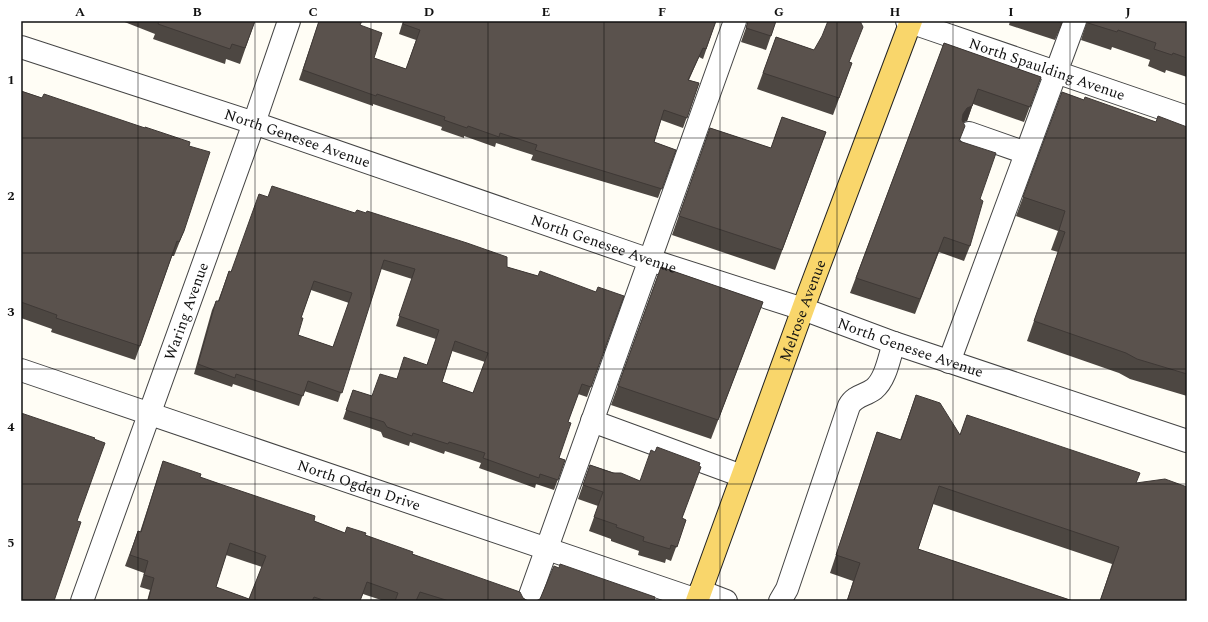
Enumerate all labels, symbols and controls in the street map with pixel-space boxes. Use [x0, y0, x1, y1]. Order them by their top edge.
text: A [75, 2, 85, 22]
text: B [192, 2, 202, 22]
text: C [308, 2, 318, 22]
text: D [424, 2, 434, 22]
text: E [542, 2, 551, 22]
text: F [658, 2, 666, 22]
text: G [774, 2, 784, 22]
text: H [890, 2, 901, 22]
text: I [1008, 2, 1014, 22]
text: J [1125, 2, 1131, 22]
street label: North Spaulding Avenue [966, 32, 1128, 107]
text: 1 [7, 70, 15, 90]
street label: North Genesee Avenue [221, 103, 373, 174]
text: 2 [7, 186, 15, 206]
street label: North Genesee Avenue [527, 209, 679, 280]
street label: Melrose Avenue [774, 256, 832, 365]
street label: Waring Avenue [159, 259, 215, 364]
text: 3 [7, 302, 15, 322]
street label: North Genesee Avenue [834, 312, 986, 384]
text: 4 [7, 417, 15, 437]
street label: North Ogden Drive [294, 454, 424, 517]
text: 5 [7, 533, 15, 553]

